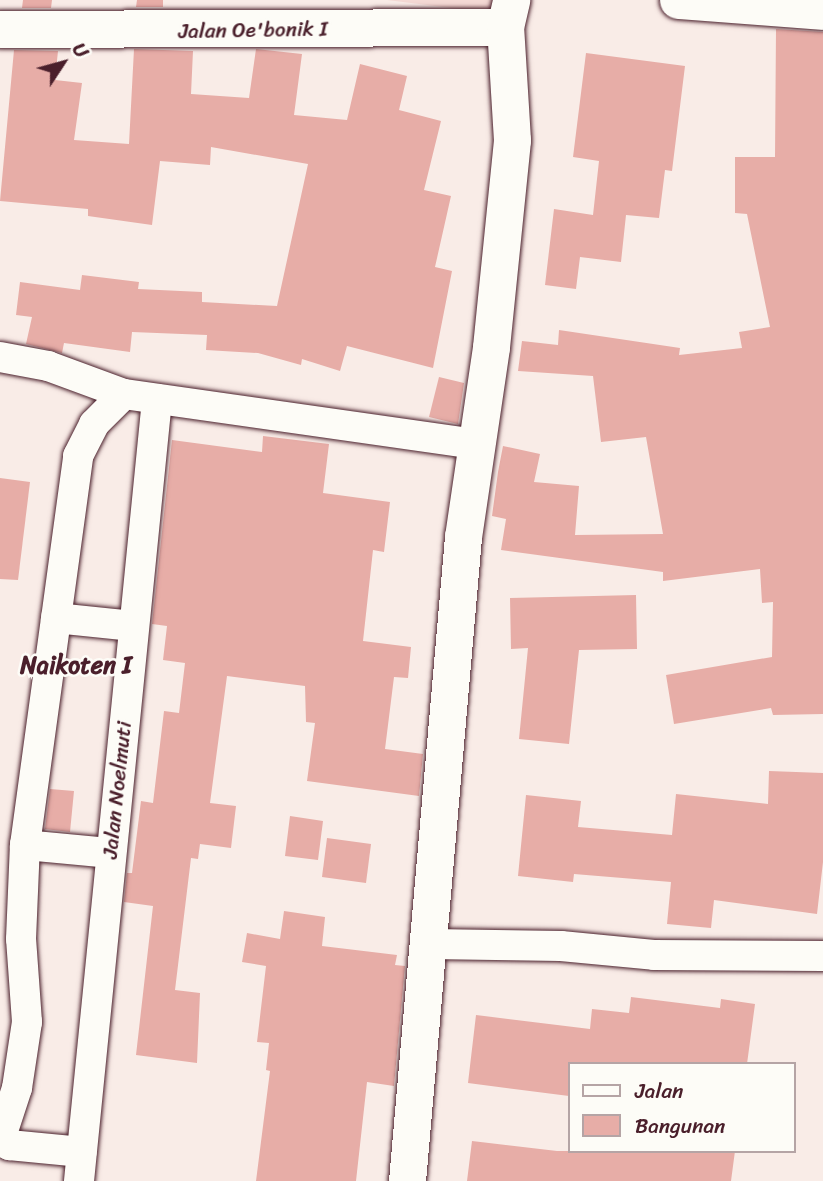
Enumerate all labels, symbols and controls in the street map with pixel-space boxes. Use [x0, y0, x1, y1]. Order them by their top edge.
street label: Jalan Oe'bonik I [178, 16, 328, 44]
north arrow [28, 28, 98, 98]
text: U [63, 36, 97, 65]
district label: Naikoten I [20, 652, 132, 680]
street label: Jalan Noelmuti [97, 720, 137, 860]
legend [568, 1062, 795, 1153]
text: Jalan [635, 1072, 683, 1110]
text: Bangunan [635, 1107, 725, 1145]

